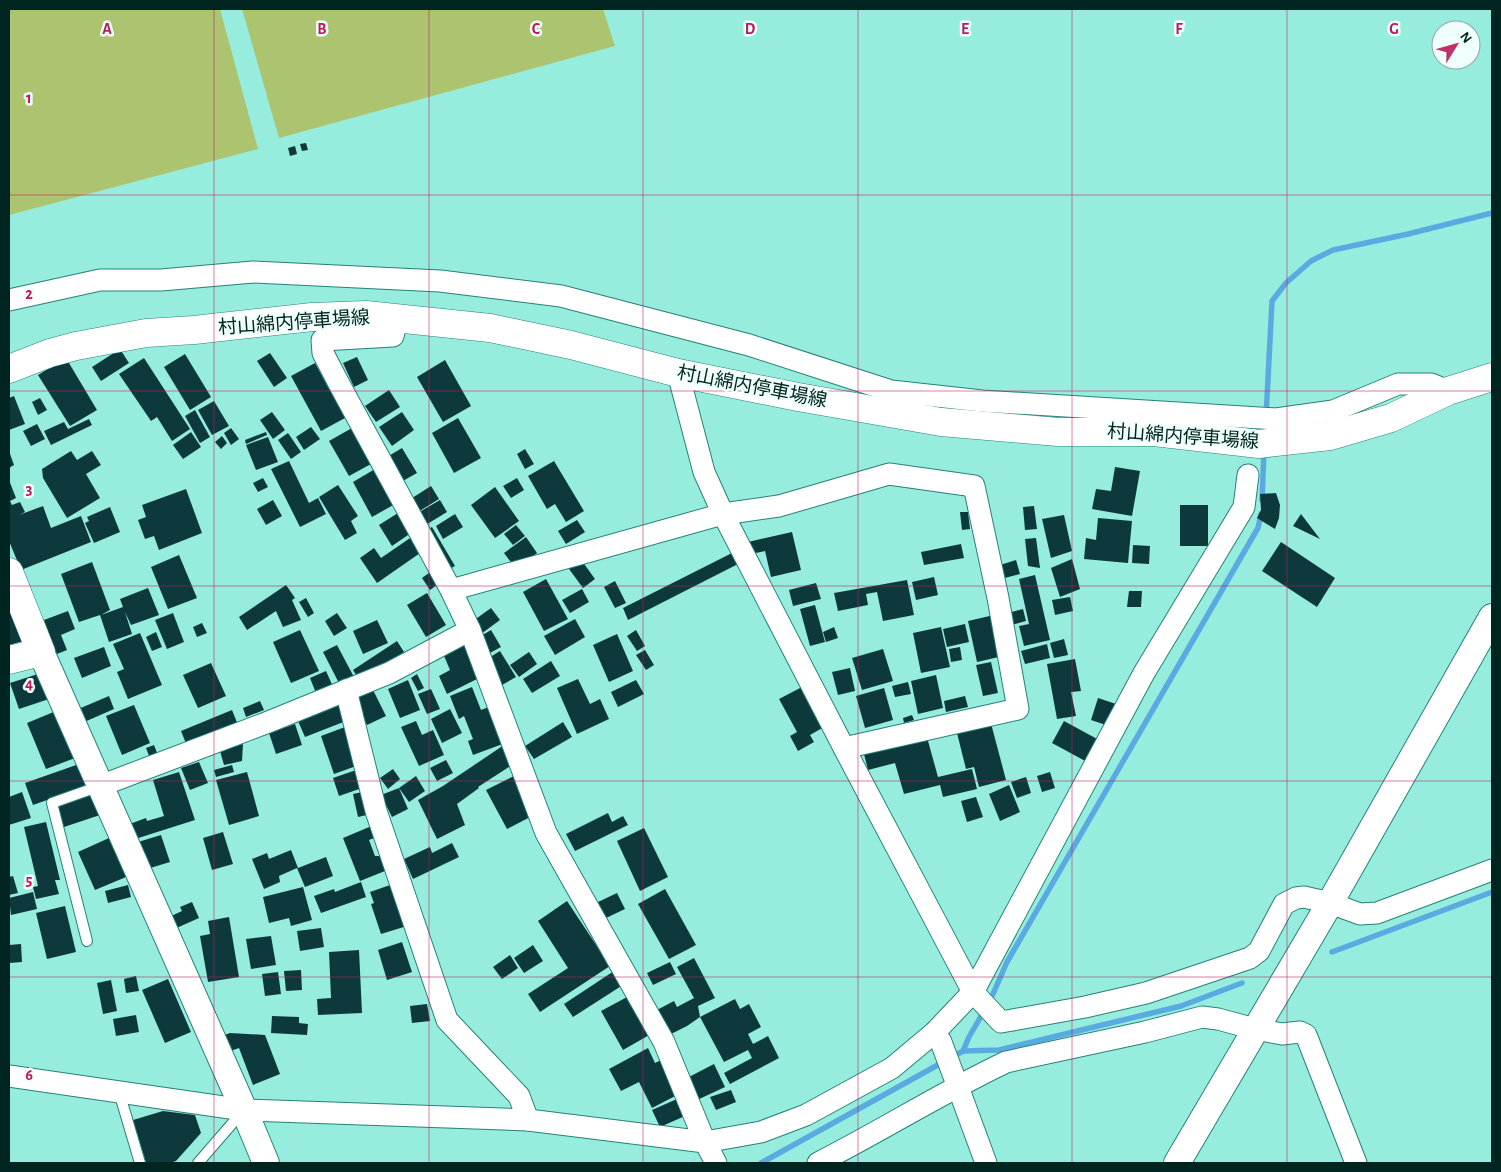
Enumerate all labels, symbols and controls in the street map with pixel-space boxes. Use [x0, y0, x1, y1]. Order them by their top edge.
north arrow [1431, 20, 1481, 70]
text: A [102, 21, 112, 37]
text: B [317, 21, 327, 37]
text: C [532, 21, 541, 37]
text: D [745, 21, 756, 37]
text: E [961, 21, 969, 37]
text: F [1175, 21, 1183, 37]
text: G [1389, 21, 1399, 37]
text: N [1457, 30, 1474, 46]
text: 1 [26, 90, 32, 106]
text: 2 [25, 286, 33, 302]
street label: 村山綿内停車場線 [217, 306, 370, 338]
street label: 村山綿内停車場線 [676, 361, 829, 411]
street label: 村山綿内停車場線 [1107, 420, 1260, 452]
text: 3 [26, 481, 33, 497]
text: 4 [25, 676, 33, 692]
text: 5 [26, 872, 33, 888]
text: 6 [25, 1067, 33, 1083]

